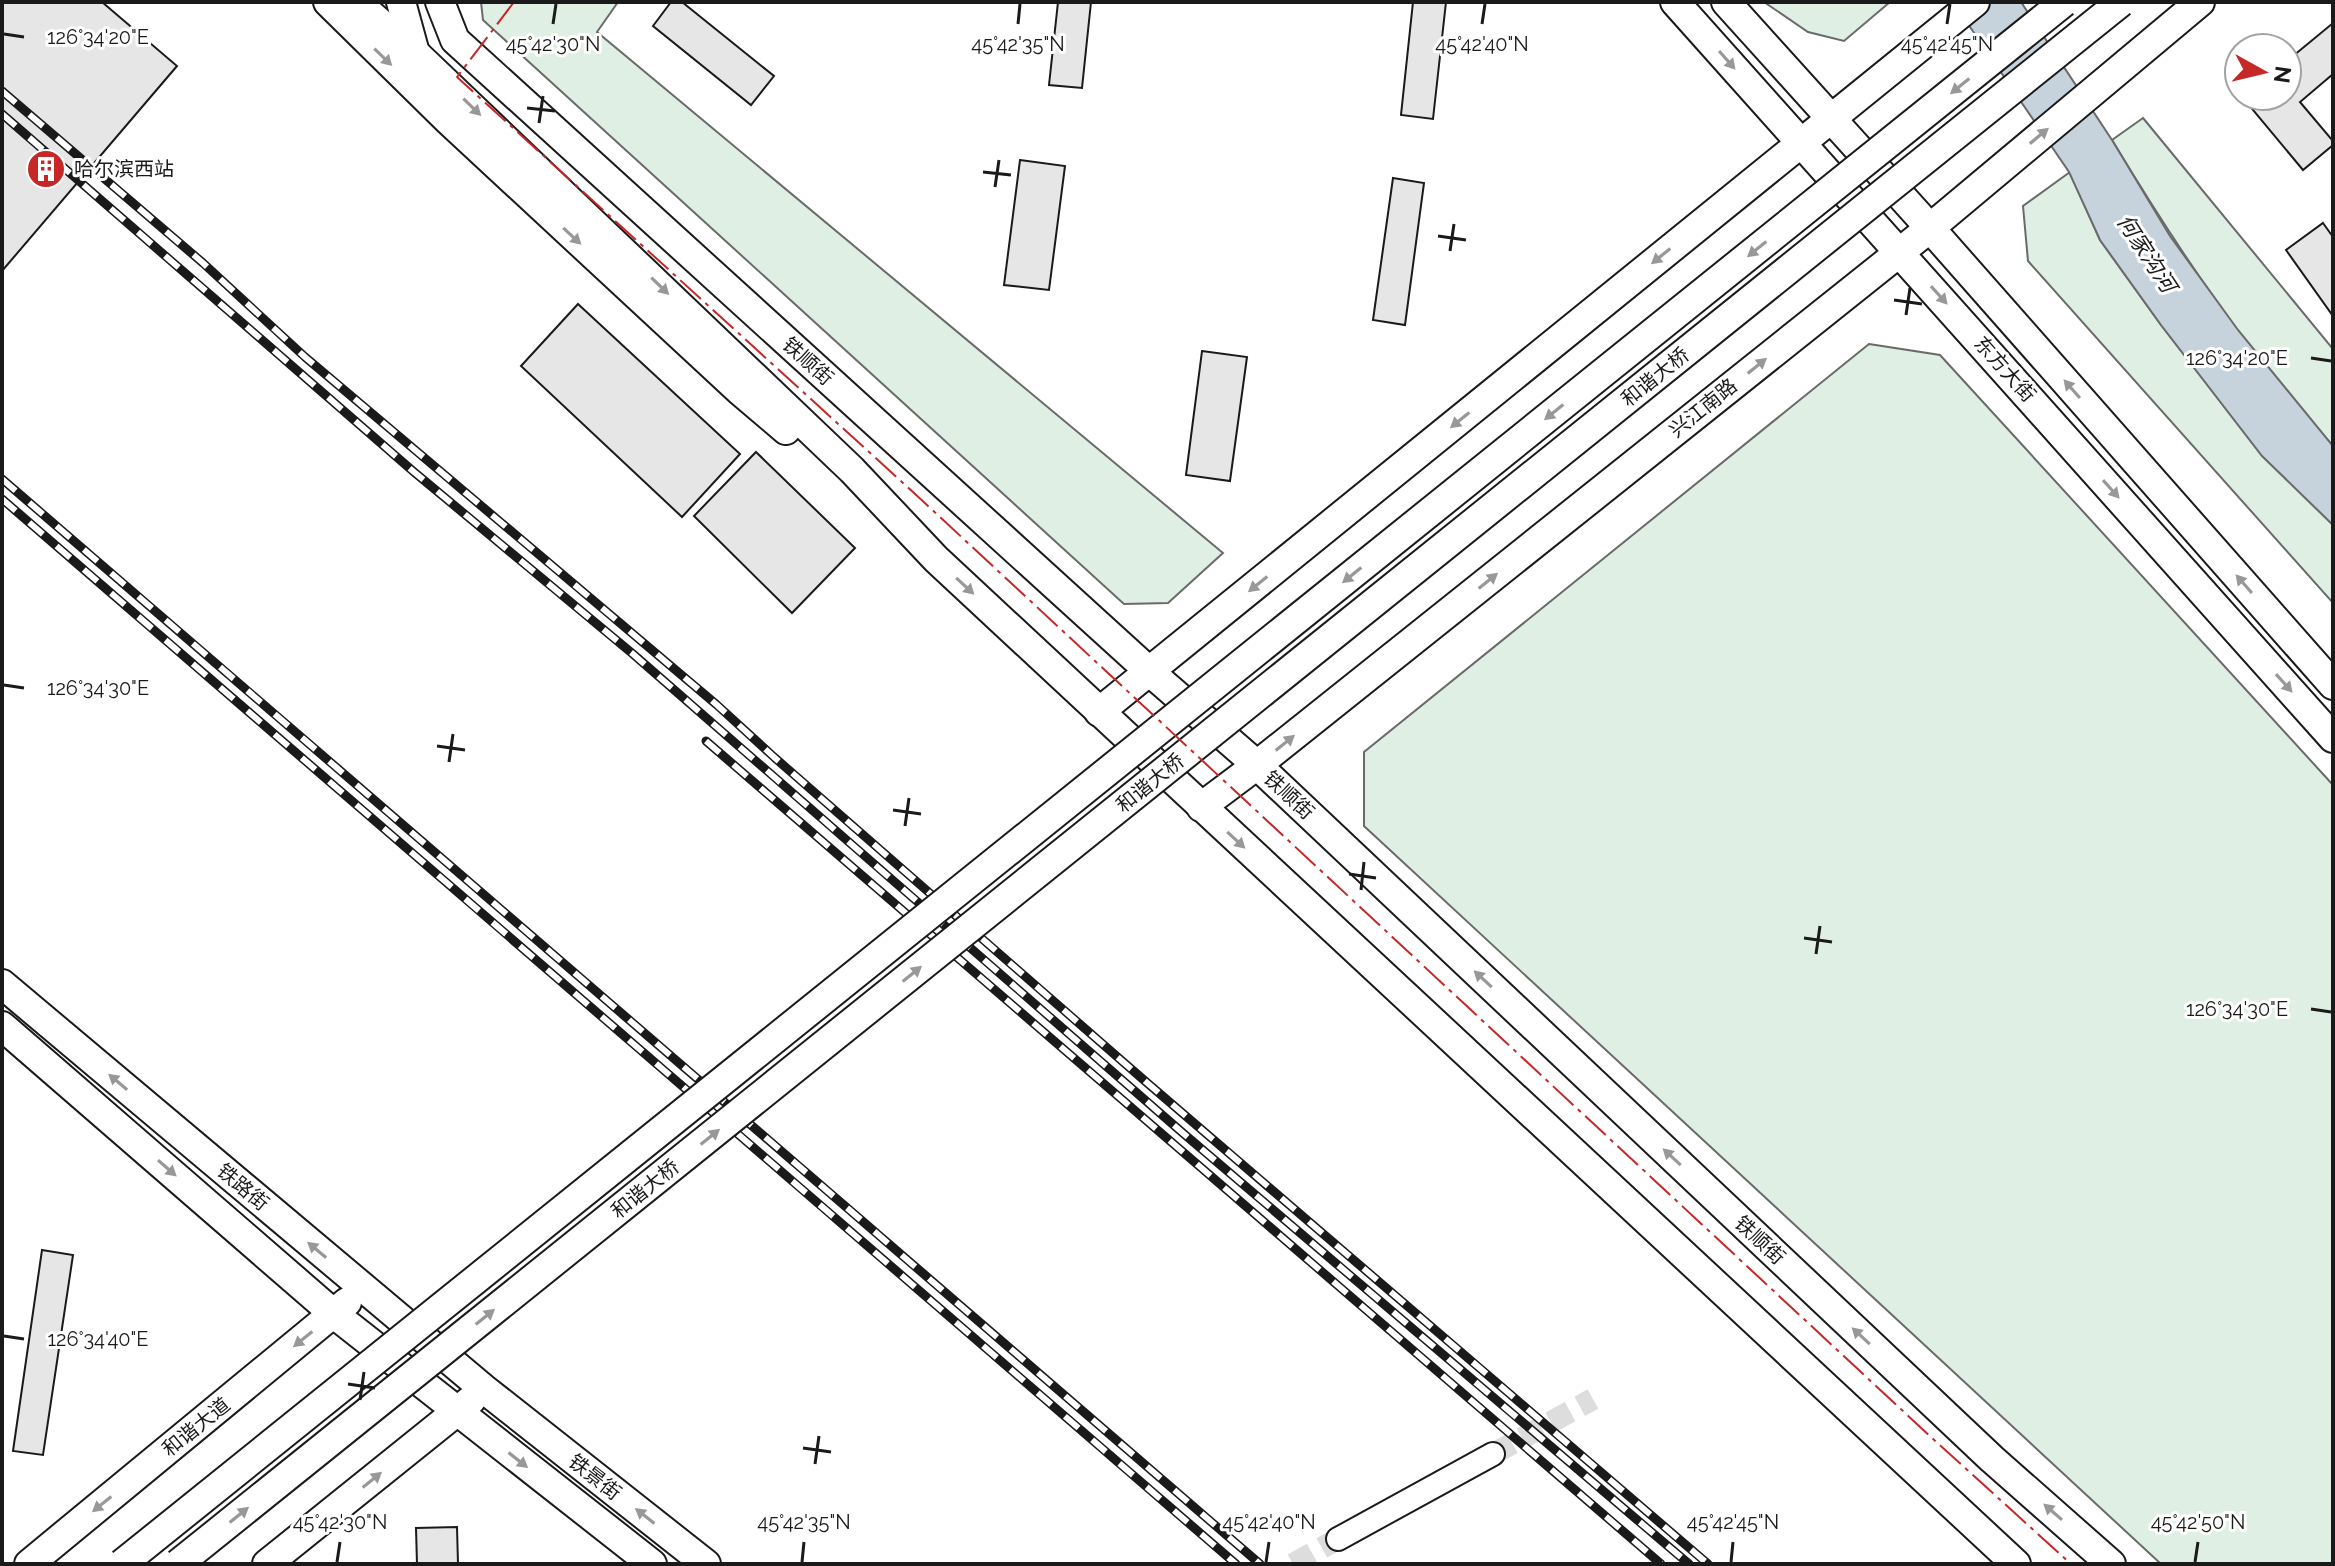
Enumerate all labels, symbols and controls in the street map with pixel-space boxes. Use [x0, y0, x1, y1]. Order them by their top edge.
text: 126°34'20"E [47, 25, 149, 49]
text: 45°42'30"N [506, 32, 600, 56]
text: 45°42'35"N [971, 32, 1065, 56]
text: 45°42'40"N [1435, 32, 1529, 56]
text: 45°42'45"N [1901, 32, 1993, 56]
north arrow [2223, 32, 2303, 112]
one-way arrow [373, 47, 392, 66]
one-way arrow [1717, 51, 1735, 70]
text: N [2269, 65, 2297, 85]
one-way arrow [1950, 77, 1970, 94]
one-way arrow [462, 97, 481, 115]
one-way arrow [2029, 128, 2049, 145]
building icon: 哈尔滨西站 [25, 148, 67, 190]
place label: 哈尔滨西站 [74, 157, 174, 181]
water label: 何家沟河 [2112, 209, 2184, 300]
one-way arrow [562, 226, 581, 244]
one-way arrow [1747, 240, 1767, 257]
one-way arrow [1651, 247, 1671, 264]
one-way arrow [650, 276, 669, 295]
one-way arrow [1929, 285, 1947, 304]
street label: 东方大街 [1969, 331, 2041, 407]
street label: 铁顺街 [778, 332, 838, 390]
street label: 和谐大桥 [1616, 343, 1694, 411]
text: 126°34'20"E [2186, 346, 2288, 370]
one-way arrow [1747, 358, 1767, 375]
street label: 兴江南路 [1664, 374, 1742, 442]
one-way arrow [2064, 380, 2082, 399]
one-way arrow [1544, 403, 1564, 420]
one-way arrow [1450, 411, 1470, 428]
one-way arrow [2102, 479, 2120, 498]
one-way arrow [1342, 566, 1362, 583]
one-way arrow [1478, 573, 1498, 589]
one-way arrow [2236, 575, 2254, 594]
one-way arrow [955, 576, 974, 595]
one-way arrow [1248, 576, 1268, 592]
one-way arrow [2275, 673, 2292, 693]
text: 126°34'30"E [47, 676, 149, 700]
one-way arrow [1275, 735, 1295, 752]
street label: 和谐大桥 [1111, 749, 1189, 817]
street label: 铁顺街 [1259, 766, 1319, 824]
one-way arrow [1227, 831, 1246, 849]
one-way arrow [902, 966, 922, 983]
one-way arrow [1474, 970, 1493, 988]
text: 126°34'30"E [2186, 997, 2288, 1021]
one-way arrow [109, 1074, 129, 1091]
one-way arrow [700, 1129, 720, 1145]
one-way arrow [1663, 1149, 1682, 1167]
street label: 和谐大桥 [606, 1155, 684, 1223]
one-way arrow [157, 1159, 177, 1176]
street label: 铁路街 [212, 1159, 274, 1215]
street label: 铁顺街 [1730, 1211, 1790, 1269]
one-way arrow [307, 1242, 327, 1259]
one-way arrow [475, 1309, 495, 1326]
text: 126°34'40"E [47, 1327, 149, 1351]
one-way arrow [1852, 1327, 1871, 1345]
one-way arrow [293, 1330, 313, 1347]
street label: 和谐大道 [157, 1393, 235, 1461]
street label: 铁景街 [564, 1449, 626, 1505]
one-way arrow [508, 1451, 528, 1467]
one-way arrow [362, 1472, 382, 1489]
one-way arrow [92, 1495, 112, 1512]
one-way arrow [2043, 1504, 2063, 1521]
one-way arrow [229, 1507, 249, 1524]
one-way arrow [635, 1508, 655, 1524]
text: 45°42'30"N [293, 1510, 387, 1534]
text: 45°42'35"N [757, 1510, 851, 1534]
text: 45°42'40"N [1222, 1510, 1316, 1534]
text: 45°42'45"N [1687, 1510, 1779, 1534]
text: 45°42'50"N [2151, 1510, 2245, 1534]

